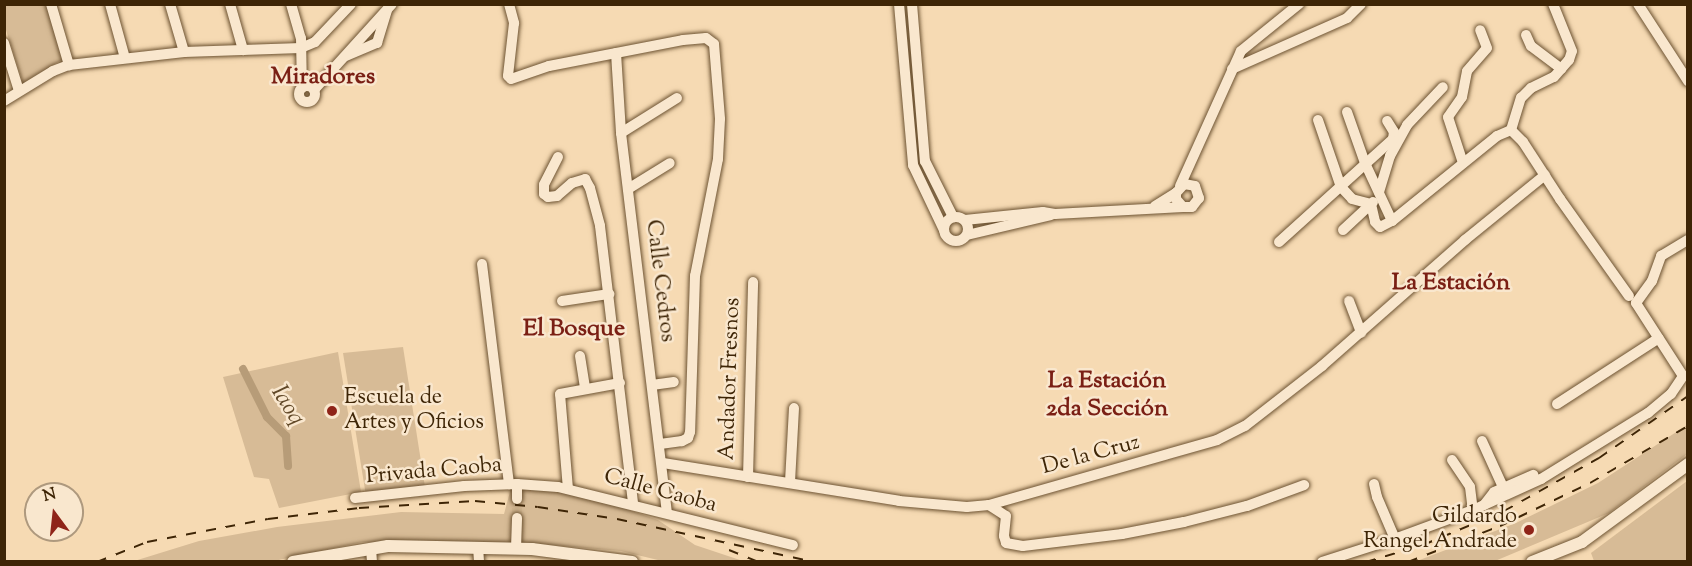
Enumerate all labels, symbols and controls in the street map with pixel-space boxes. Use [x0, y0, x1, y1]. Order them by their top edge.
district label: Miradores [271, 64, 375, 92]
street label: Calle Cedros [638, 218, 680, 344]
district label: La Estación [1392, 270, 1510, 298]
street label: Andador Fresnos [715, 297, 747, 461]
district label: El Bosque [523, 316, 625, 344]
district label: La Estación 2da Sección [1046, 368, 1168, 424]
water label: Iaoq [264, 381, 310, 431]
place label: Escuela de Artes y Oficios [344, 385, 484, 436]
marker: Escuela de Artes y Oficios [325, 404, 339, 418]
street label: De la Cruz [1039, 430, 1143, 482]
street label: Privada Caoba [365, 453, 503, 491]
street label: Calle Caoba [601, 464, 719, 520]
north arrow [24, 482, 84, 542]
text: N [41, 483, 59, 509]
place label: Gildardo Rangel Andrade [1363, 504, 1517, 556]
marker: Gildardo Rangel Andrade [1522, 523, 1536, 537]

